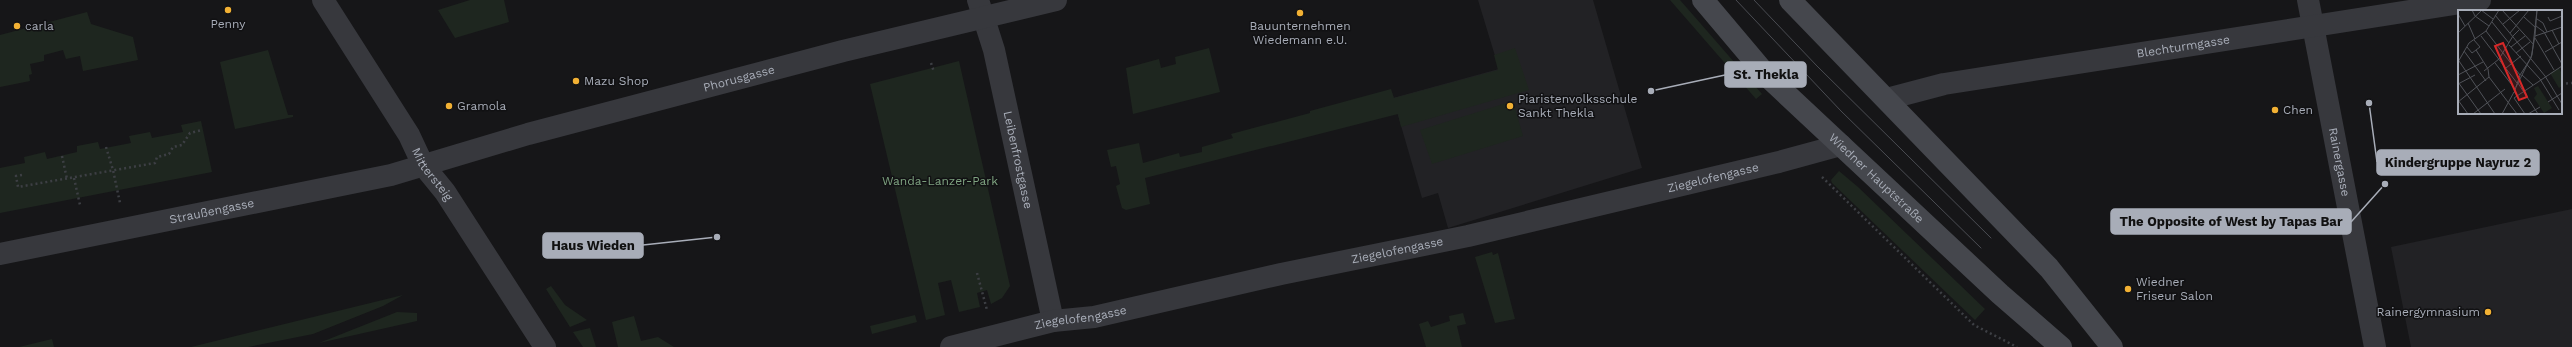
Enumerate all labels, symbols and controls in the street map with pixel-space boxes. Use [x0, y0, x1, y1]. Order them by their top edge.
marker: Penny [223, 5, 233, 15]
marker: Bauunternehmen Wiedemann e.U. [1295, 8, 1305, 18]
inset map [2458, 10, 2562, 114]
place label: Penny [210, 17, 246, 31]
place label: carla [25, 19, 54, 33]
place label: Bauunternehmen Wiedemann e.U. [1249, 19, 1351, 47]
marker: carla [12, 21, 22, 31]
street label: Blechturmgasse [2136, 32, 2231, 61]
street label: Phorusgasse [702, 62, 776, 95]
callout: St. Thekla [1725, 62, 1806, 87]
text: St. Thekla [1733, 67, 1799, 82]
place label: Mazu Shop [584, 74, 649, 88]
marker: Mazu Shop [571, 76, 581, 86]
place label: Piaristenvolksschule Sankt Thekla [1518, 92, 1638, 120]
place label: Gramola [457, 99, 507, 113]
marker: Gramola [444, 101, 454, 111]
marker: Piaristenvolksschule Sankt Thekla [1505, 101, 1515, 111]
place label: Chen [2283, 103, 2313, 117]
marker: Chen [2270, 105, 2280, 115]
street label: Leibenfrostgasse [1000, 110, 1035, 210]
street label: Rainergasse [2326, 126, 2353, 198]
street label: Wiedner Hauptstraße [1826, 130, 1927, 226]
street label: Mittersteig [409, 145, 456, 204]
callout: Kindergruppe Nayruz 2 [2377, 150, 2539, 175]
text: Kindergruppe Nayruz 2 [2385, 155, 2531, 170]
street label: Ziegelofengasse [1666, 160, 1760, 195]
park label: Wanda-Lanzer-Park [882, 174, 998, 188]
street label: Straußengasse [168, 196, 255, 227]
callout: The Opposite of West by Tapas Bar [2111, 209, 2351, 234]
text: The Opposite of West by Tapas Bar [2120, 214, 2343, 229]
callout: Haus Wieden [543, 233, 643, 258]
street label: Ziegelofengasse [1350, 234, 1445, 267]
text: Haus Wieden [551, 238, 635, 253]
place label: Wiedner Friseur Salon [2136, 275, 2213, 303]
marker: Wiedner Friseur Salon [2123, 284, 2133, 294]
street label: Ziegelofengasse [1033, 303, 1128, 332]
place label: Rainergymnasium [2376, 305, 2480, 319]
marker: Rainergymnasium [2483, 307, 2493, 317]

